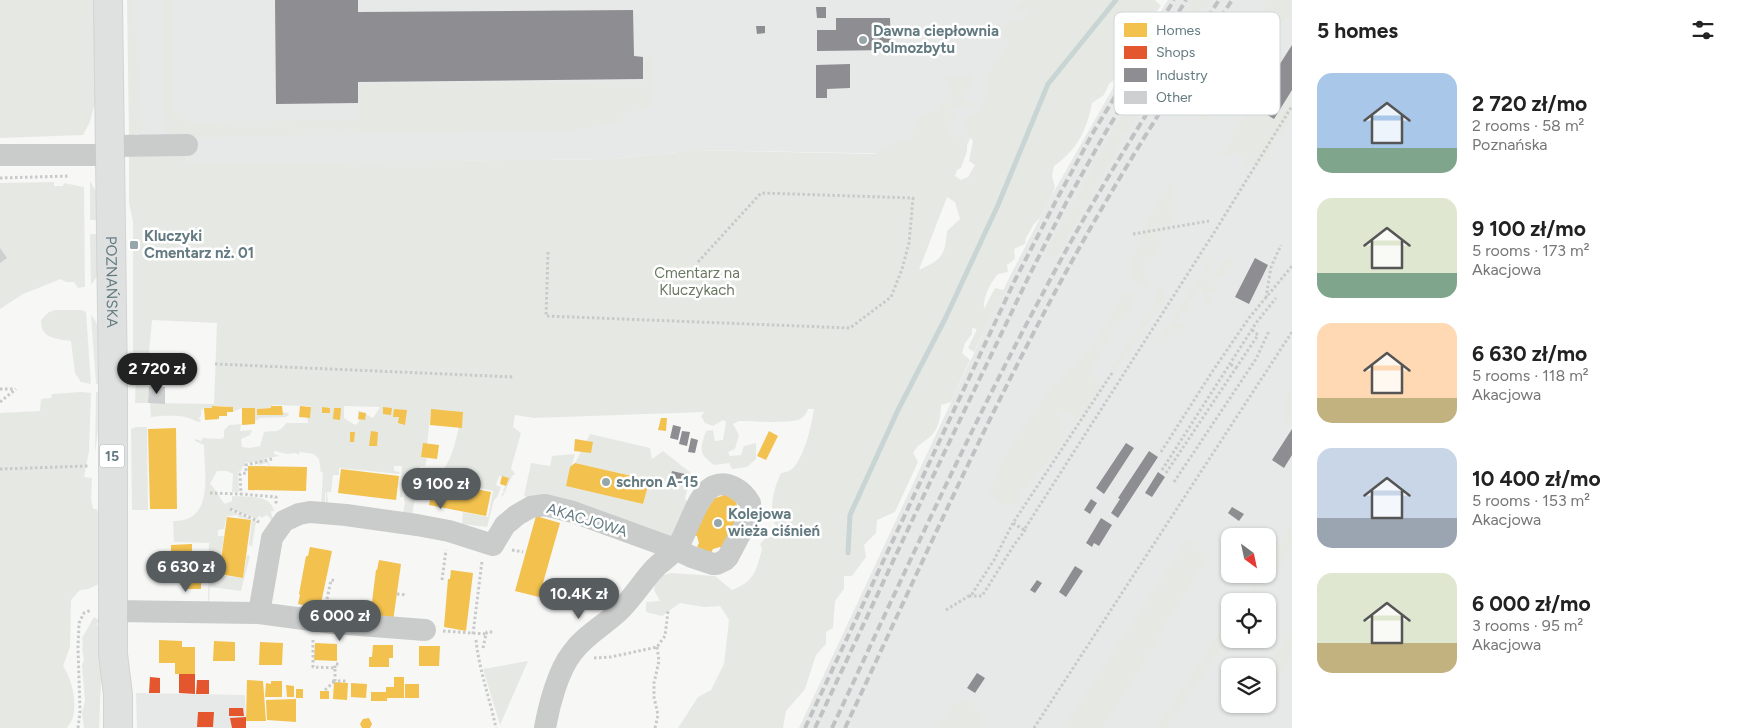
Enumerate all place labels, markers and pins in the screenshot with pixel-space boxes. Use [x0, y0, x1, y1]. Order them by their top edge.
place label: Dawna ciepłownia Polmozbytu [873, 22, 999, 57]
marker: Dawna ciepłownia Polmozbytu [857, 34, 869, 46]
place label: Kluczyki Cmentarz nż. 01 [144, 227, 254, 262]
marker: Kluczyki Cmentarz nż. 01 [128, 239, 140, 251]
pin: 2 720 zł [105, 352, 209, 395]
pin: 9 100 zł [389, 468, 493, 510]
place label: schron A-15 [616, 473, 698, 491]
marker: schron A-15 [600, 476, 612, 488]
place label: Kolejowa wieża ciśnień [728, 505, 820, 540]
marker: Kolejowa wieża ciśnień [712, 517, 724, 529]
pin: 6 630 zł [134, 550, 238, 593]
pin: 10.4K zł [527, 578, 631, 620]
pin: 6 000 zł [288, 600, 392, 642]

